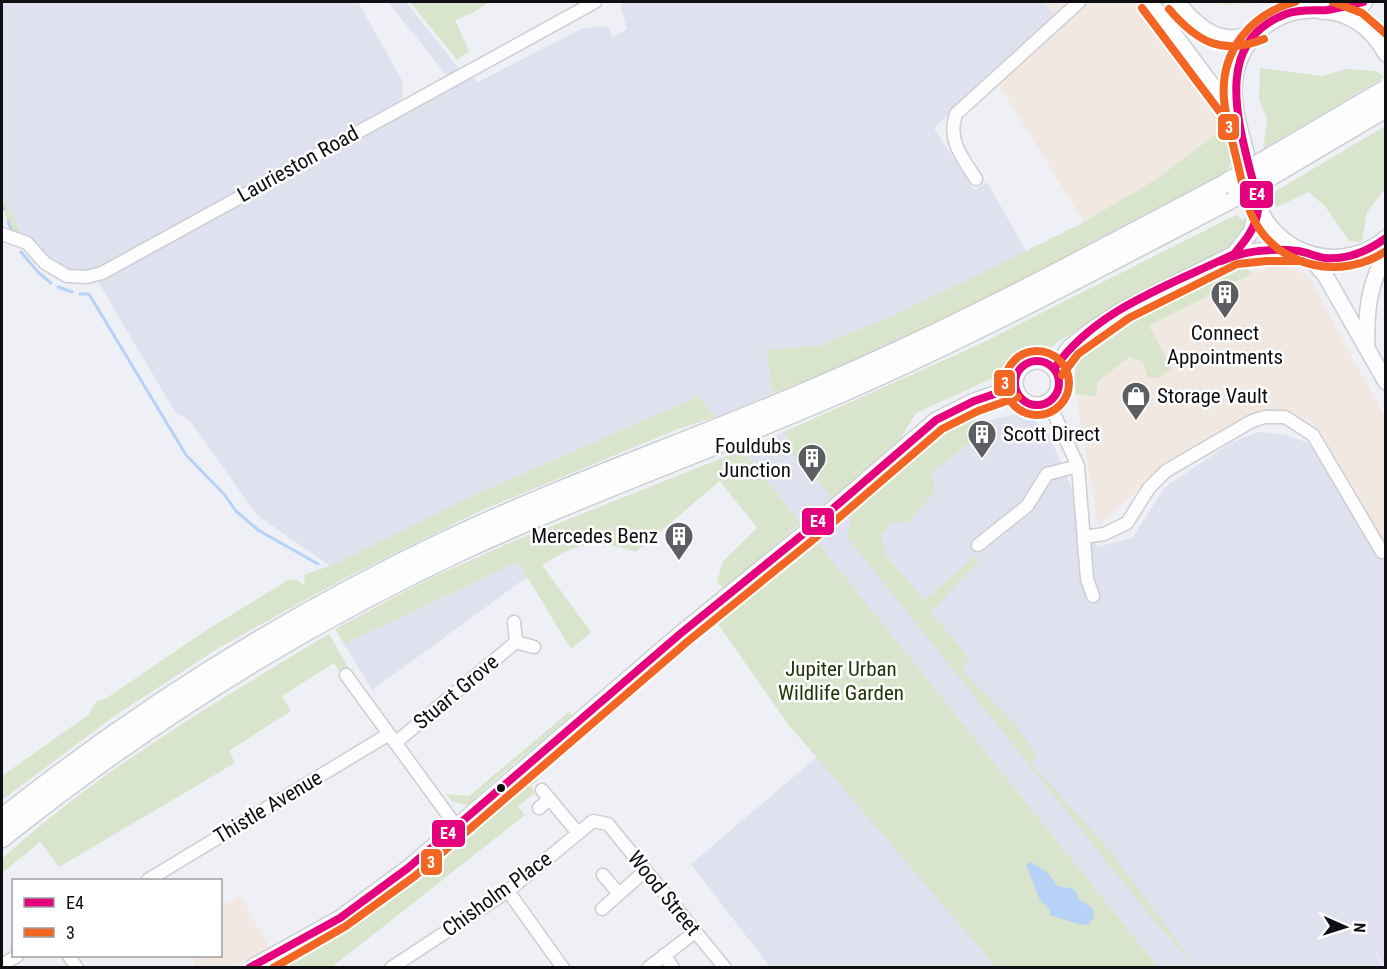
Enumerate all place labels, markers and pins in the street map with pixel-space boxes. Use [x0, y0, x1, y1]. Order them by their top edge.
building icon: Connect Appointments [1209, 278, 1241, 320]
place label: Connect Appointments [1167, 321, 1283, 369]
shop icon: Storage Vault [1120, 380, 1152, 422]
place label: Storage Vault [1157, 384, 1268, 408]
building icon: Scott Direct [966, 418, 998, 460]
place label: Scott Direct [1003, 422, 1100, 446]
place label: Fouldubs Junction [715, 434, 791, 482]
building icon: Fouldubs Junction [796, 442, 828, 484]
building icon: Mercedes Benz [663, 520, 695, 562]
place label: Mercedes Benz [531, 524, 658, 548]
unlabelled marker [495, 782, 507, 794]

